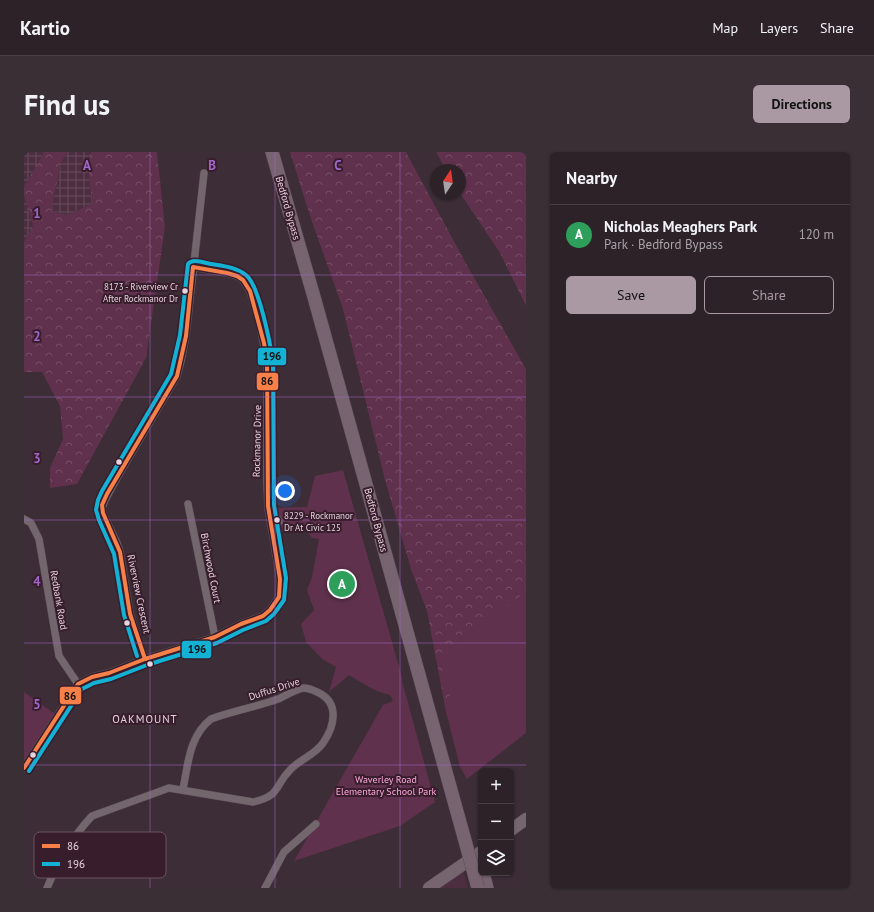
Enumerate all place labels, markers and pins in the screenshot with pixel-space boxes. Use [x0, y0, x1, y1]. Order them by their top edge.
place label: 8173 - Riverview Cr After Rockmanor Dr [103, 281, 178, 304]
marker: 8173 - Riverview Cr After Rockmanor Dr [180, 286, 190, 296]
unlabelled marker [114, 457, 124, 467]
place label: 8229 - Rockmanor Dr At Civic 125 [284, 510, 353, 533]
marker: 8229 - Rockmanor Dr At Civic 125 [272, 515, 282, 525]
pin: A [329, 569, 355, 599]
unlabelled marker [122, 618, 132, 628]
unlabelled marker [145, 659, 155, 669]
unlabelled marker [28, 750, 38, 760]

